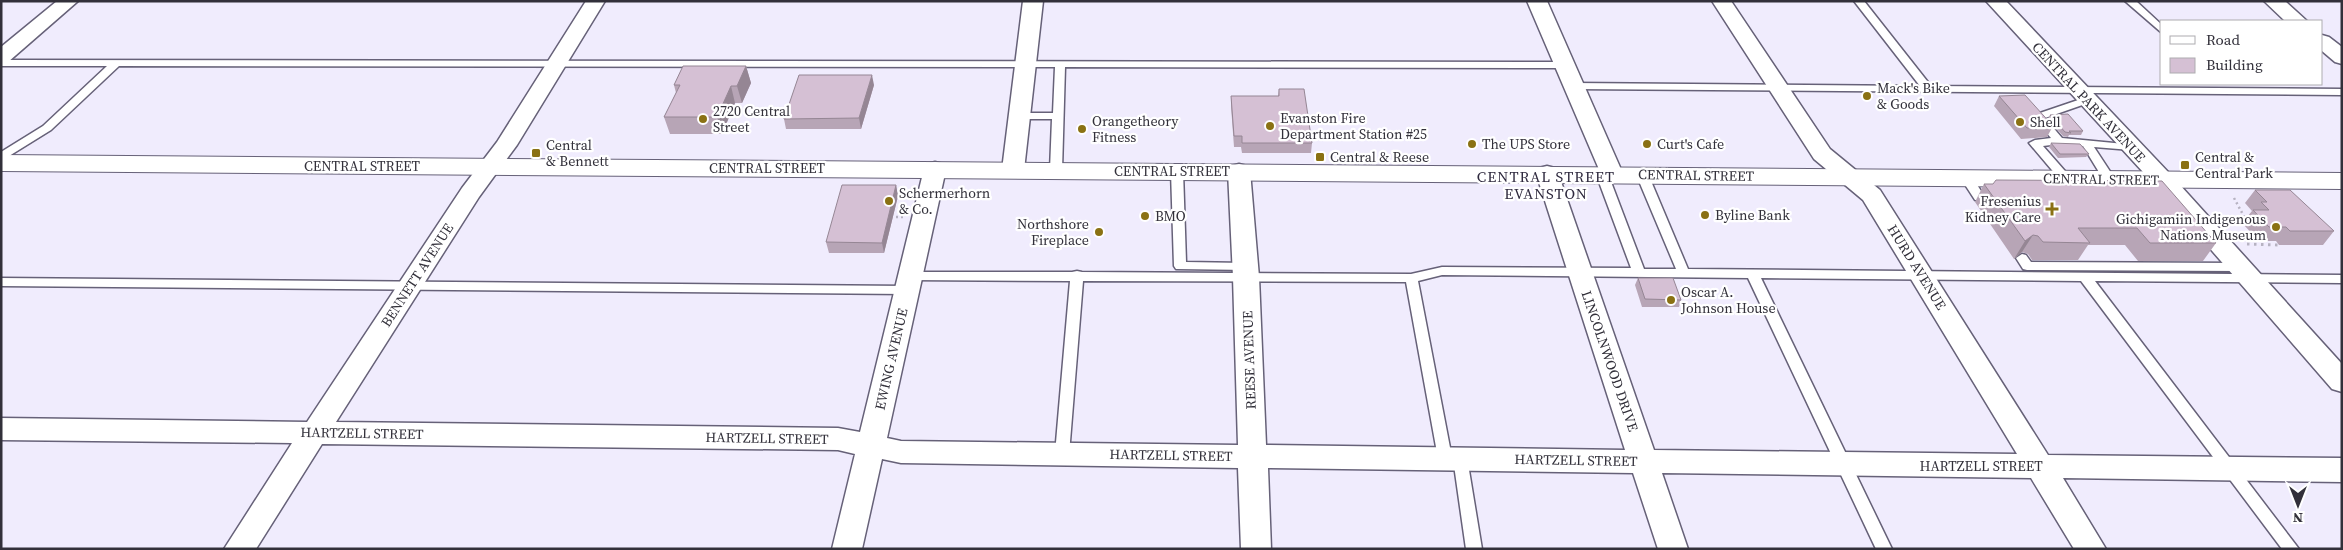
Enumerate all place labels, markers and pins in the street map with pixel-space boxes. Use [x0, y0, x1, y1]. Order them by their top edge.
place label: Mack's Bike & Goods [1877, 78, 1950, 114]
marker: Mack's Bike & Goods [1861, 90, 1873, 102]
place label: 2720 Central Street [713, 101, 790, 137]
place label: Evanston Fire Department Station #25 [1280, 108, 1427, 144]
place label: Orangetheory Fitness [1092, 111, 1179, 147]
place label: Shell [2030, 112, 2061, 132]
marker: 2720 Central Street [697, 113, 709, 125]
marker: Shell [2014, 116, 2026, 128]
marker: Evanston Fire Department Station #25 [1264, 120, 1276, 132]
marker: Orangetheory Fitness [1076, 123, 1088, 135]
place label: The UPS Store [1482, 134, 1570, 154]
place label: Curt's Cafe [1657, 134, 1724, 154]
place label: Central & Bennett [546, 135, 609, 171]
marker: The UPS Store [1466, 138, 1478, 150]
marker: Curt's Cafe [1641, 138, 1653, 150]
marker: Central & Bennett [530, 147, 542, 159]
place label: Central & Reese [1330, 147, 1429, 167]
place label: Central & Central Park [2195, 147, 2273, 183]
marker: Central & Reese [1314, 151, 1326, 163]
marker: Central & Central Park [2179, 159, 2191, 171]
place label: Schermerhorn & Co. [899, 183, 991, 219]
place label: Fresenius Kidney Care [1965, 191, 2041, 227]
marker: Schermerhorn & Co. [883, 195, 895, 207]
marker: Fresenius Kidney Care [2045, 202, 2059, 216]
place label: Byline Bank [1715, 205, 1790, 225]
place label: BMO [1155, 206, 1186, 226]
marker: Byline Bank [1699, 209, 1711, 221]
place label: Gichigamiin Indigenous Nations Museum [2116, 209, 2266, 245]
marker: BMO [1139, 210, 1151, 222]
place label: Northshore Fireplace [1017, 214, 1089, 250]
marker: Gichigamiin Indigenous Nations Museum [2270, 221, 2282, 233]
marker: Northshore Fireplace [1093, 226, 1105, 238]
place label: Oscar A. Johnson House [1680, 282, 1776, 318]
marker: Oscar A. Johnson House [1665, 294, 1677, 306]

